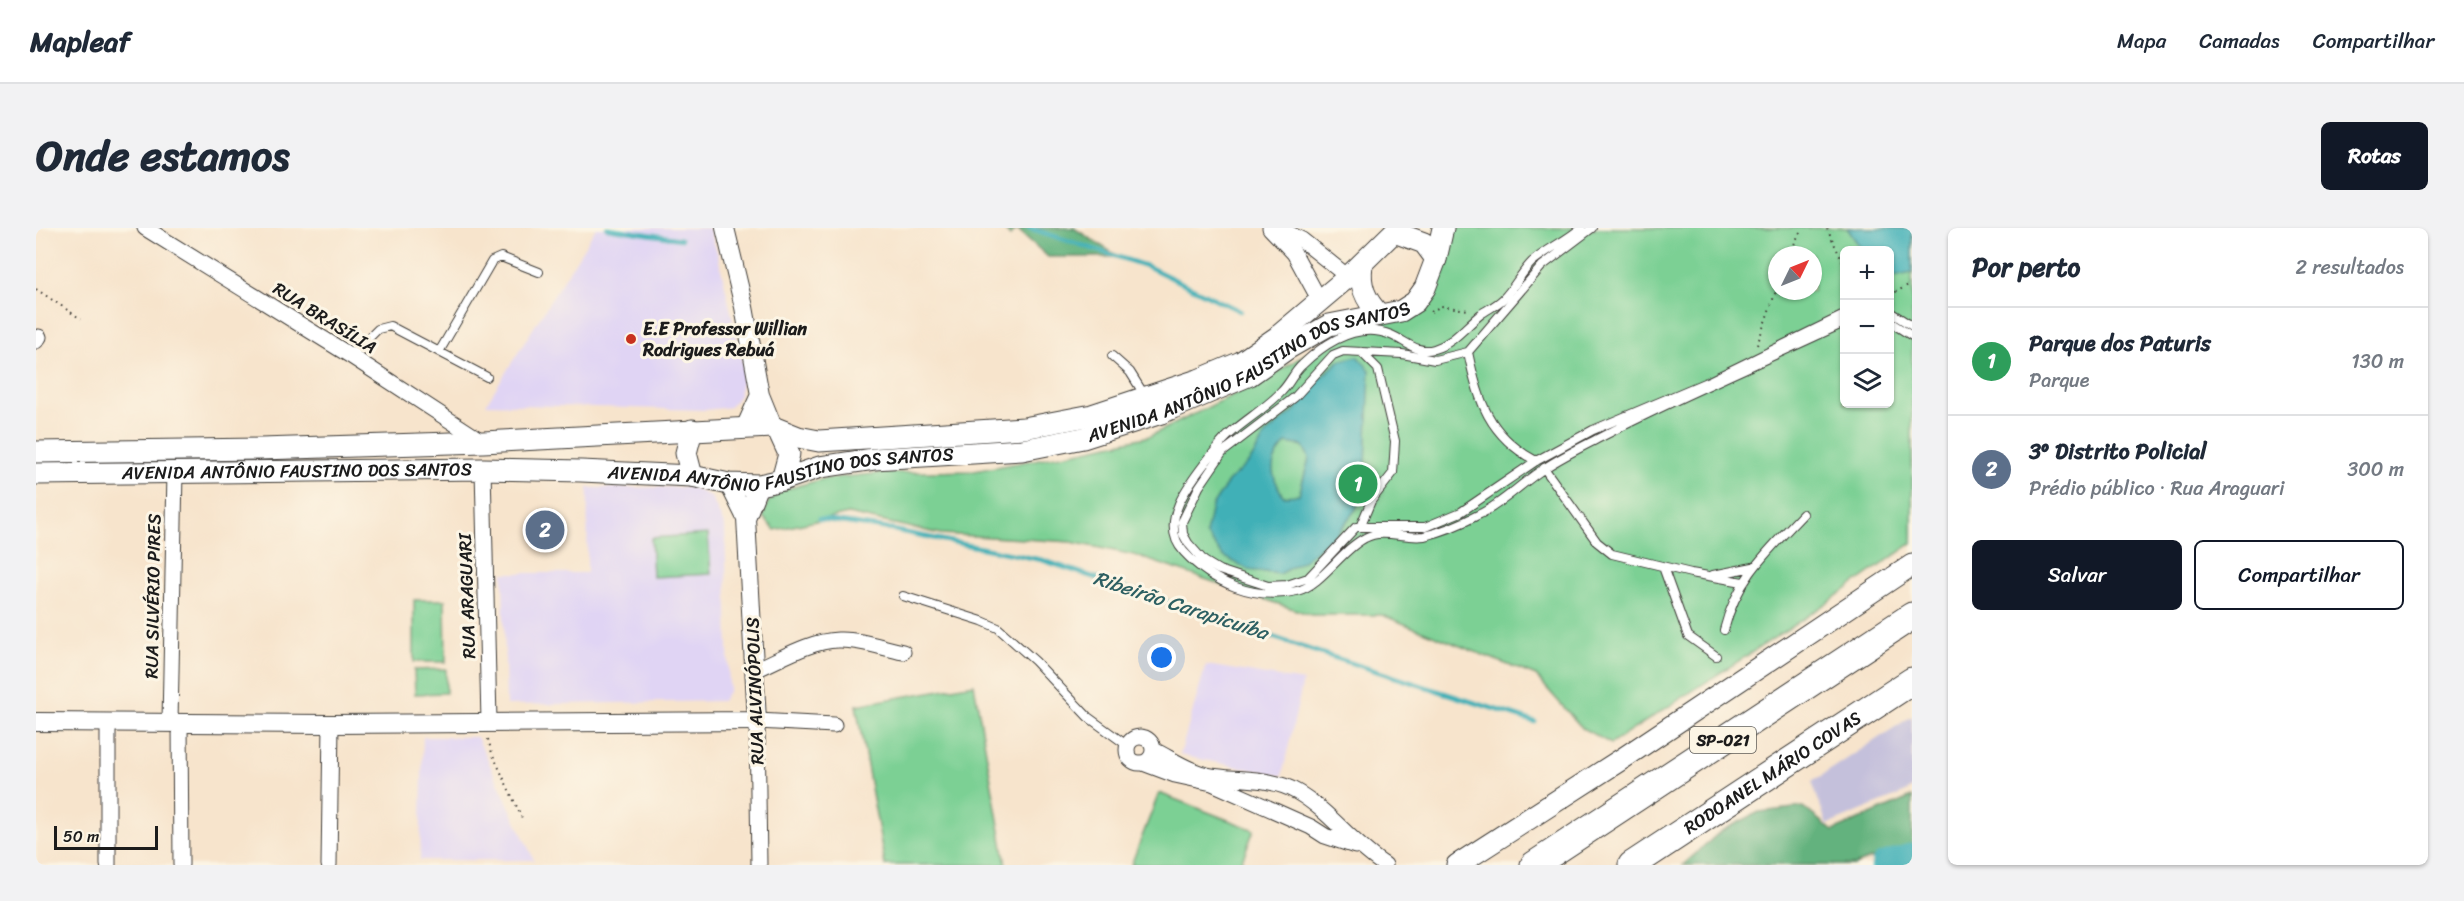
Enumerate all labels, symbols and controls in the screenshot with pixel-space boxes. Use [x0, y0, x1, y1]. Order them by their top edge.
text: Mapleaf [30, 17, 130, 66]
text: Mapa [2117, 22, 2166, 60]
text: Camadas [2199, 22, 2280, 60]
text: Compartilhar [2313, 22, 2434, 60]
text: Onde estamos [36, 119, 290, 193]
button: Rotas [2321, 122, 2428, 190]
text: Por perto [1972, 244, 2080, 290]
north arrow [1768, 246, 1822, 300]
map controls [1840, 246, 1894, 408]
button: + [1840, 246, 1894, 300]
text: 2 resultados [2295, 250, 2404, 285]
street label: RUA BRASÍLIA [267, 273, 383, 363]
street label: AVENIDA ANTÔNIO FAUSTINO DOS SANTOS [1082, 292, 1418, 452]
button: − [1840, 300, 1894, 354]
place label: E.E Professor Willian Rodrigues Rebuá [642, 313, 807, 366]
text: Parque dos Paturis [2029, 324, 2211, 363]
marker: E.E Professor Willian Rodrigues Rebuá [624, 332, 638, 346]
text: 1 [1987, 344, 1996, 379]
text: 130 m [2351, 344, 2404, 379]
button: layers [1840, 354, 1894, 408]
text: Parque [2029, 363, 2089, 398]
text: 3º Distrito Policial [2029, 432, 2206, 471]
street label: AVENIDA ANTÔNIO FAUSTINO DOS SANTOS [606, 438, 955, 501]
text: 2 [1986, 452, 1997, 487]
text: 300 m [2347, 452, 2404, 487]
street label: AVENIDA ANTÔNIO FAUSTINO DOS SANTOS [121, 453, 472, 489]
pin: 1 [1338, 462, 1378, 506]
text: Prédio público · Rua Araguari [2029, 471, 2284, 506]
pin: 2 [526, 508, 564, 552]
street label: RUA SILVÉRIO PIRES [136, 513, 170, 679]
street label: RUA ARAGUARI [449, 531, 485, 659]
button: Salvar [1972, 540, 2182, 610]
button: Compartilhar [2194, 540, 2404, 610]
water label: Ribeirão Carapicuíba [1089, 561, 1275, 651]
street label: RUA ALVINÓPOLIS [736, 617, 774, 765]
your location [1147, 643, 1176, 672]
street label: RODOANEL MÁRIO COVAS [1677, 702, 1868, 843]
road number: SP-021 [1690, 727, 1756, 753]
text: 50 m [63, 822, 99, 851]
scale bar [54, 823, 158, 850]

